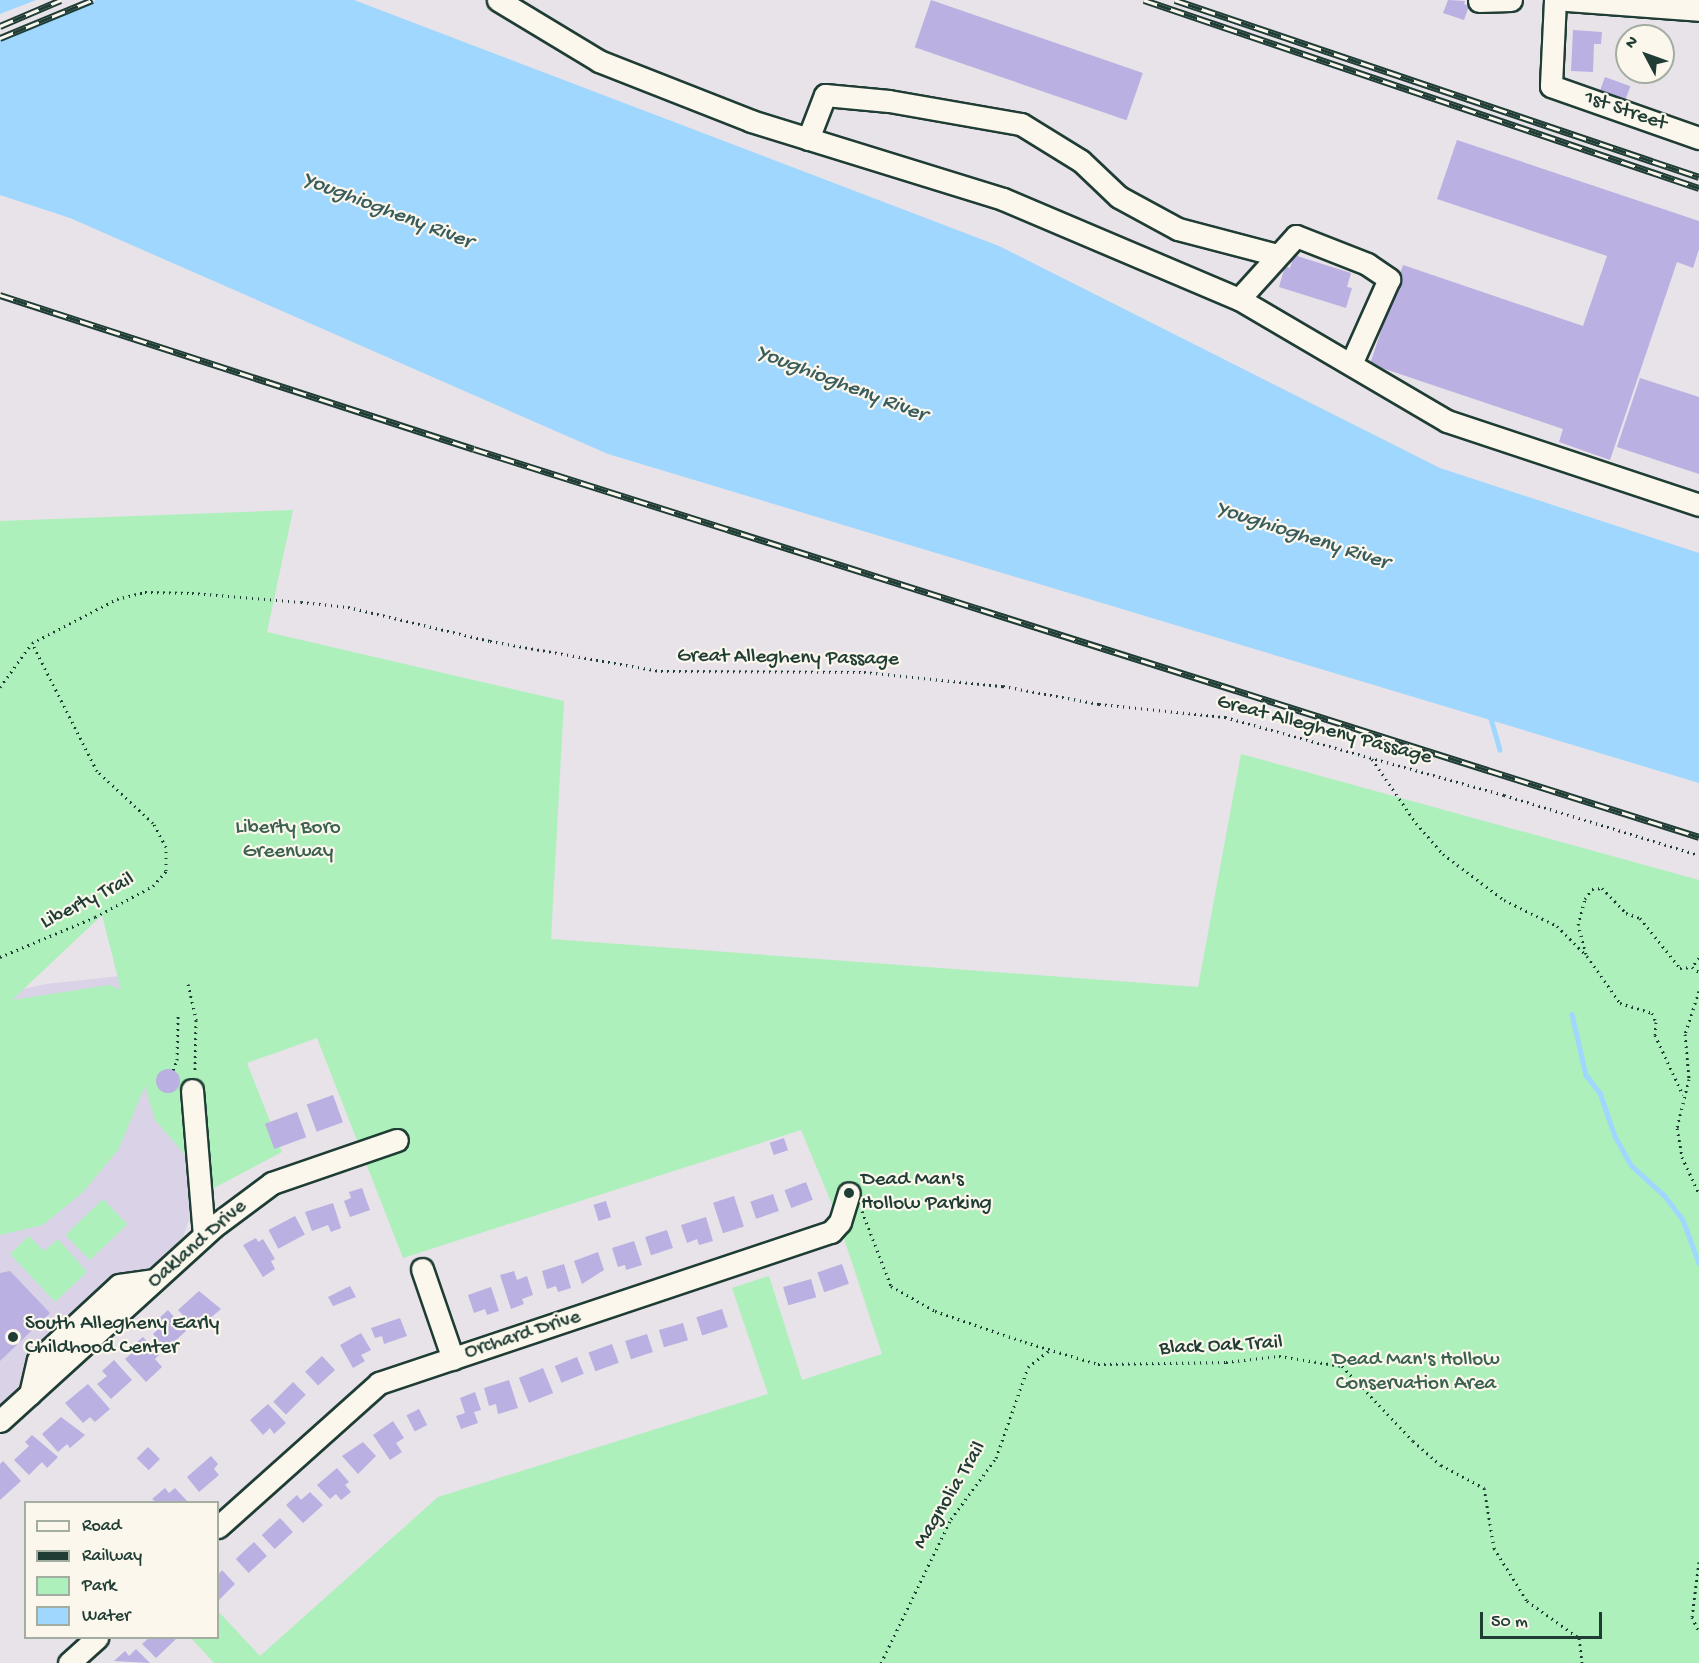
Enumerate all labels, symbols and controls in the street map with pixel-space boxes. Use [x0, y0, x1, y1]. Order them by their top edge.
north arrow [1615, 24, 1675, 84]
text: N [1622, 33, 1643, 53]
street label: 1st Street [1580, 86, 1670, 138]
water label: Youghiogheny River [298, 167, 476, 257]
water label: Youghiogheny River [752, 340, 930, 430]
water label: Youghiogheny River [1212, 497, 1392, 577]
street label: Great Allegheny Passage [677, 644, 899, 674]
street label: Great Allegheny Passage [1214, 690, 1434, 772]
park label: Liberty Boro Greenway [235, 816, 341, 866]
street label: Liberty Trail [37, 868, 139, 936]
place label: Dead Man's Hollow Parking [861, 1168, 992, 1218]
marker: Dead Man's Hollow Parking [842, 1186, 856, 1200]
street label: Oakland Drive [143, 1195, 253, 1295]
street label: Orchard Drive [462, 1305, 584, 1367]
place label: South Allegheny Early Childhood Center [25, 1312, 219, 1362]
marker: South Allegheny Early Childhood Center [6, 1330, 20, 1344]
street label: Black Oak Trail [1159, 1331, 1283, 1363]
park label: Dead Man's Hollow Conservation Area [1332, 1348, 1500, 1398]
street label: Magnolia Trail [909, 1438, 993, 1554]
legend [24, 1501, 219, 1639]
text: Road [82, 1516, 121, 1537]
text: Railway [82, 1546, 142, 1567]
text: Park [82, 1576, 116, 1597]
scale bar [1483, 1600, 1604, 1638]
text: Water [82, 1606, 130, 1627]
text: 50 m [1491, 1612, 1528, 1633]

